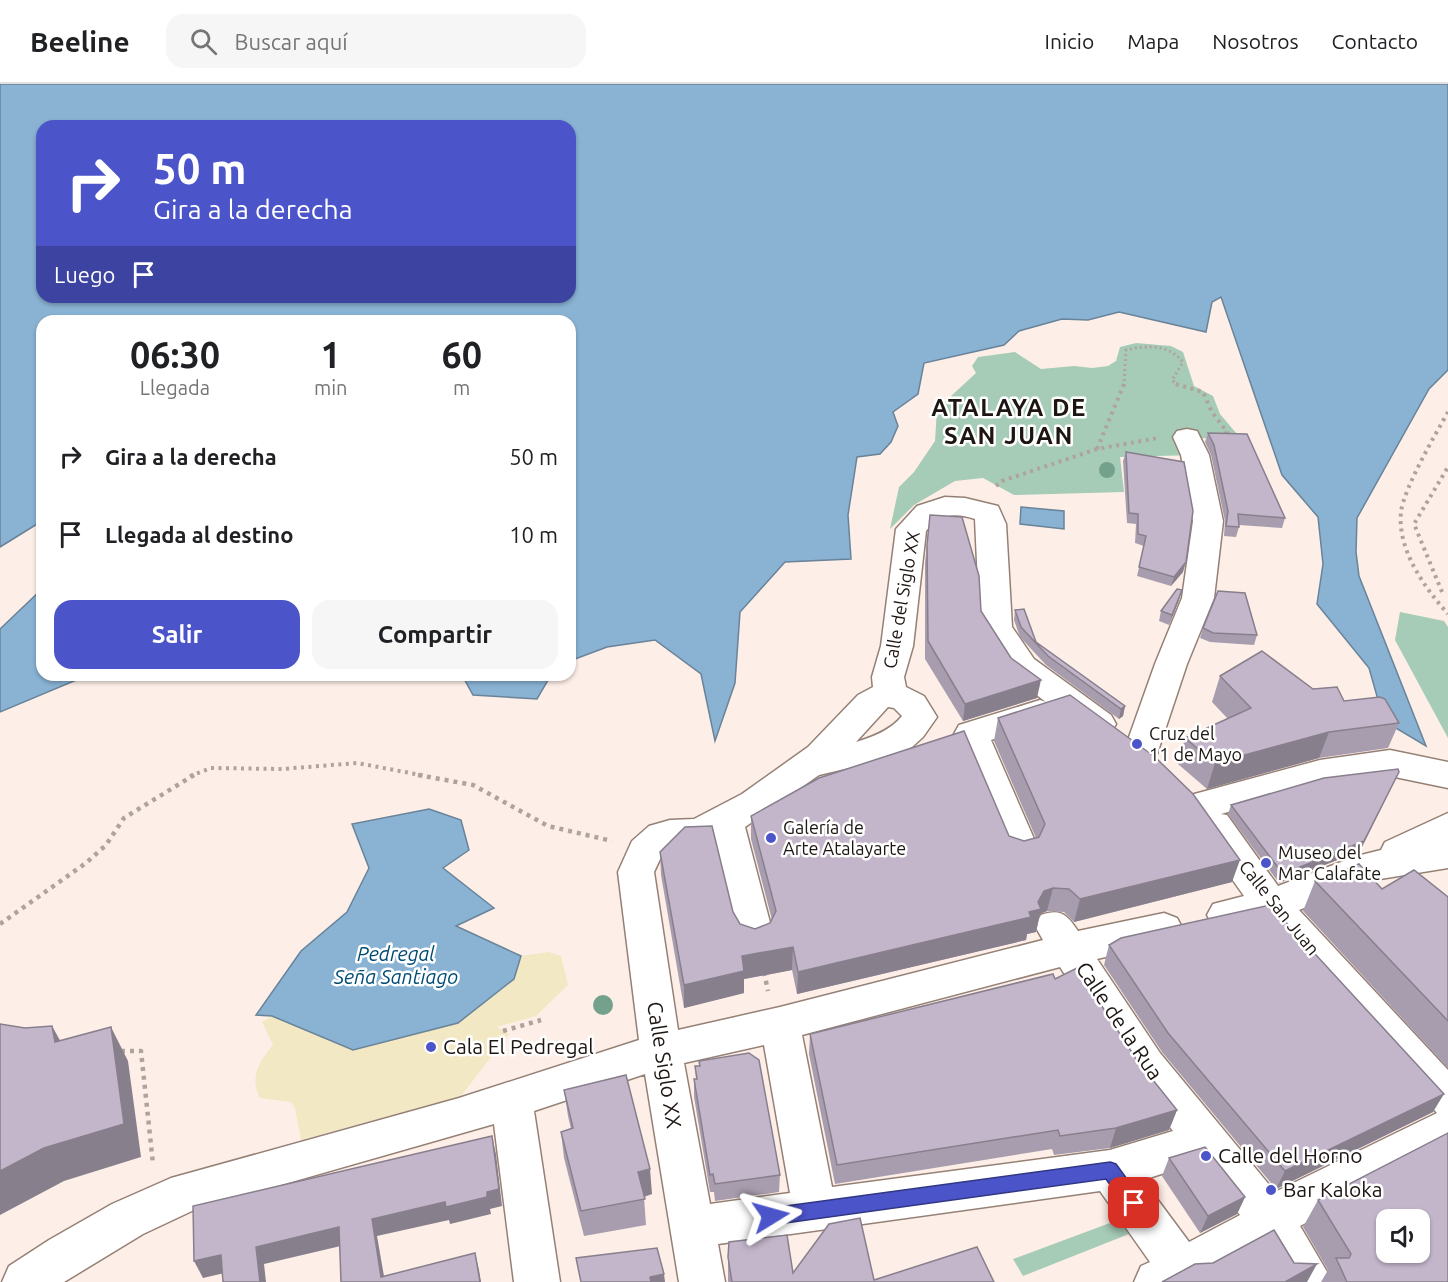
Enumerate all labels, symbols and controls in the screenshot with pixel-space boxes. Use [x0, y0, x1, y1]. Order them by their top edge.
search box [166, 14, 586, 68]
icon: search [187, 25, 220, 58]
text: Beeline [30, 26, 130, 57]
text: Buscar aquí [235, 29, 348, 54]
text: Inicio [1045, 29, 1094, 53]
text: Mapa [1127, 29, 1179, 53]
text: Nosotros [1212, 29, 1299, 53]
text: Contacto [1332, 29, 1418, 53]
icon: right [54, 144, 132, 222]
text: 50 m [153, 145, 247, 192]
text: Gira a la derecha [153, 194, 353, 224]
icon: arrive [127, 258, 160, 291]
text: Luego [54, 262, 115, 287]
text: 06:30 [130, 334, 220, 375]
text: 1 [321, 334, 341, 375]
text: 60 [441, 334, 482, 375]
text: Llegada [140, 376, 210, 399]
text: min [314, 376, 348, 399]
text: m [453, 376, 470, 399]
district label: ATALAYA DE SAN JUAN [931, 394, 1087, 449]
icon: right [54, 440, 87, 473]
text: Gira a la derecha [105, 444, 277, 469]
text: 50 m [509, 444, 558, 469]
icon: arrive [54, 518, 87, 551]
text: Llegada al destino [105, 522, 293, 547]
text: 10 m [509, 522, 558, 547]
street label: Calle del Siglo XX [879, 530, 923, 670]
button: Salir [54, 600, 300, 669]
button: Compartir [312, 600, 558, 669]
place label: Cruz del 11 de Mayo [1149, 723, 1242, 764]
marker: Cruz del 11 de Mayo [1130, 737, 1144, 751]
place label: Galería de Arte Atalayarte [783, 817, 906, 858]
marker: Galería de Arte Atalayarte [764, 831, 778, 845]
place label: Museo del Mar Calafate [1278, 842, 1381, 883]
street label: Calle San Juan [1236, 856, 1324, 959]
marker: Museo del Mar Calafate [1259, 856, 1273, 870]
water label: Pedregal Seña Santiago [333, 942, 458, 988]
street label: Calle de la Rua [1072, 957, 1168, 1084]
street label: Calle Siglo XX [643, 1000, 687, 1130]
place label: Cala El Pedregal [443, 1034, 594, 1058]
marker: Cala El Pedregal [424, 1040, 438, 1054]
place label: Calle del Horno [1218, 1143, 1362, 1167]
marker: Calle del Horno [1199, 1149, 1213, 1163]
pin [1108, 1177, 1159, 1228]
place label: Bar Kaloka [1283, 1177, 1383, 1201]
marker: Bar Kaloka [1264, 1183, 1278, 1197]
position arrow [739, 1184, 803, 1248]
icon: arrive [1117, 1186, 1150, 1219]
map controls [1376, 1209, 1430, 1263]
button: sound [1376, 1209, 1430, 1263]

